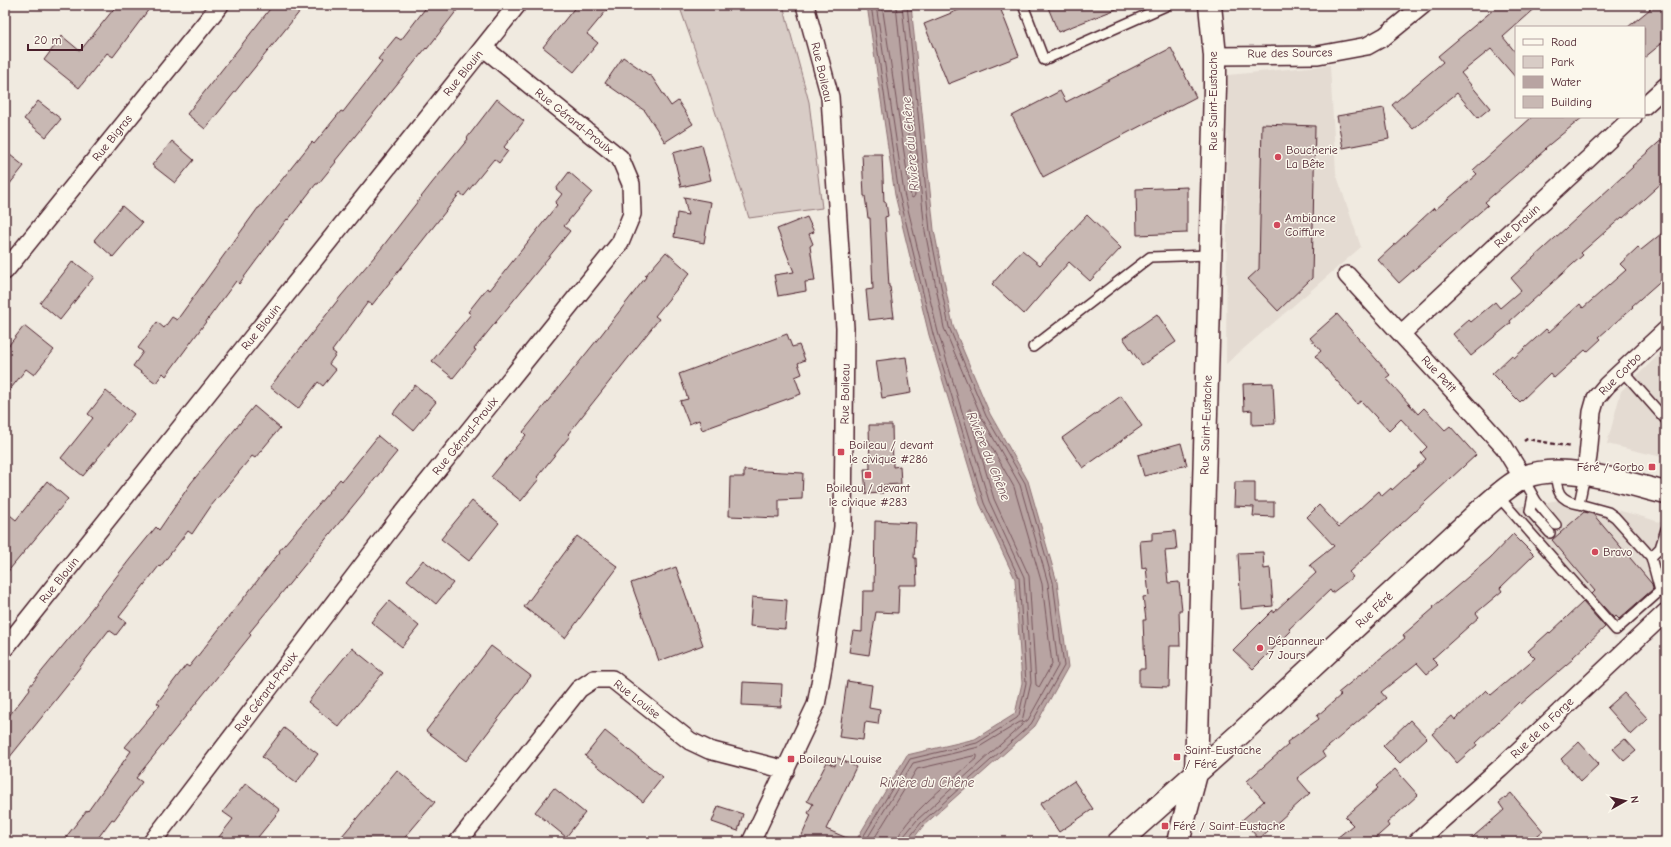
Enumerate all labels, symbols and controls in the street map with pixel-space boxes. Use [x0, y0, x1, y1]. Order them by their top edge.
scale bar [28, 26, 82, 52]
legend [1515, 26, 1645, 118]
text: 20 m [34, 33, 62, 47]
text: Road [1551, 35, 1577, 49]
street label: Rue Boileau [808, 41, 836, 103]
street label: Rue des Sources [1247, 45, 1333, 61]
street label: Rue Blouin [440, 47, 486, 99]
street label: Rue Saint-Eustache [1206, 51, 1220, 151]
text: Park [1551, 55, 1574, 69]
text: Water [1551, 75, 1581, 89]
street label: Rue Gérard-Proulx [532, 85, 616, 157]
text: Building [1551, 95, 1592, 109]
water label: Rivière du Chêne [898, 96, 922, 192]
street label: Rue Bigras [89, 112, 135, 164]
place label: Boucherie La Bête [1286, 143, 1338, 171]
marker: Boucherie La Bête [1273, 152, 1283, 162]
street label: Rue Drouin [1491, 201, 1543, 251]
place label: Ambiance Coiffure [1285, 211, 1336, 239]
marker: Ambiance Coiffure [1272, 220, 1282, 230]
street label: Rue Blouin [238, 301, 284, 353]
street label: Rue Corbo [1596, 350, 1644, 398]
street label: Rue Petit [1418, 353, 1460, 396]
street label: Rue Boileau [837, 363, 853, 425]
street label: Rue Saint-Eustache [1197, 375, 1215, 475]
street label: Rue Gérard-Proulx [429, 394, 501, 478]
water label: Rivière du Chêne [964, 409, 1014, 503]
place label: Boileau / devant le civique #286 [849, 438, 934, 466]
marker: Boileau / devant le civique #286 [836, 447, 846, 457]
place label: Féré / Corbo [1577, 460, 1644, 474]
marker: Féré / Corbo [1647, 462, 1657, 472]
marker: Boileau / devant le civique #283 [863, 470, 873, 480]
place label: Boileau / devant le civique #283 [826, 481, 911, 509]
place label: Bravo [1603, 545, 1632, 559]
marker: Bravo [1590, 547, 1600, 557]
street label: Rue Blouin [36, 554, 82, 606]
street label: Rue Féré [1352, 589, 1396, 631]
place label: Dépanneur 7 Jours [1268, 634, 1325, 662]
marker: Dépanneur 7 Jours [1255, 643, 1265, 653]
street label: Rue Gérard-Proulx [231, 649, 301, 735]
street label: Rue Louise [611, 676, 663, 722]
street label: Rue de la Forge [1508, 695, 1576, 761]
place label: Saint-Eustache / Féré [1185, 743, 1261, 771]
place label: Boileau / Louise [799, 752, 882, 766]
marker: Saint-Eustache / Féré [1172, 752, 1182, 762]
marker: Boileau / Louise [786, 754, 796, 764]
water label: Rivière du Chêne [880, 775, 975, 790]
north arrow [1605, 781, 1645, 821]
text: N [1627, 795, 1641, 804]
place label: Féré / Saint-Eustache [1173, 819, 1285, 833]
marker: Féré / Saint-Eustache [1160, 821, 1170, 831]

